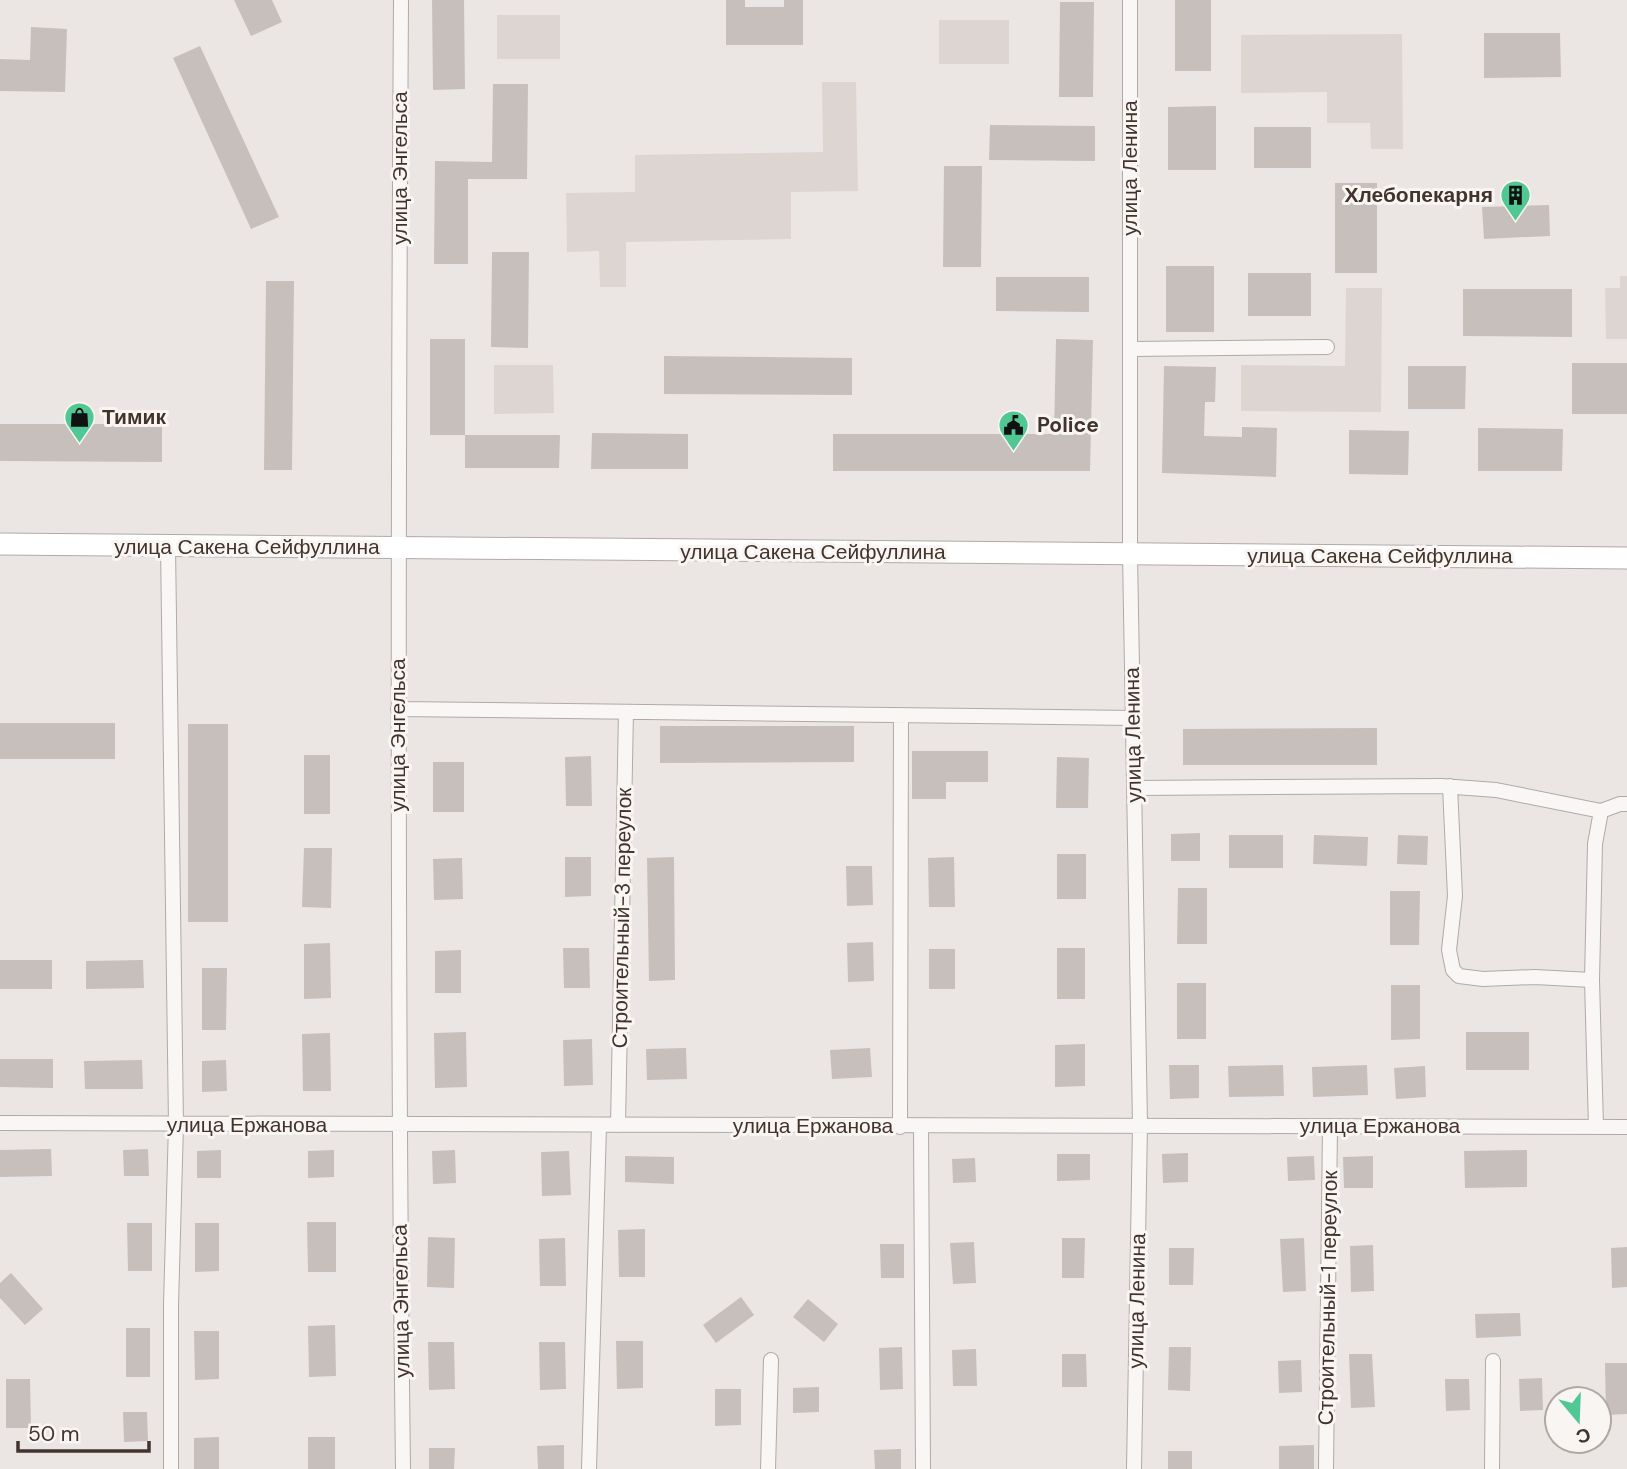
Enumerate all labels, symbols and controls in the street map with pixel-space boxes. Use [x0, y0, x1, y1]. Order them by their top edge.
street label: улица Энгельса [386, 91, 414, 245]
street label: улица Ленина [1116, 100, 1144, 236]
building icon: Хлебопекарня [1499, 178, 1533, 222]
place label: Хлебопекарня [1344, 181, 1493, 209]
shop icon: Тимик [62, 400, 96, 444]
place label: Тимик [102, 403, 166, 431]
public building icon: Police [997, 408, 1031, 452]
place label: Police [1037, 411, 1099, 439]
street label: улица Сакена Сейфуллина [114, 533, 380, 561]
street label: улица Сакена Сейфуллина [680, 538, 946, 566]
street label: улица Сакена Сейфуллина [1247, 542, 1513, 570]
street label: улица Энгельса [384, 658, 412, 812]
street label: улица Ленина [1118, 667, 1148, 803]
street label: Строительный-3 переулок [606, 787, 638, 1049]
street label: улица Ержанова [167, 1111, 328, 1139]
street label: улица Ержанова [733, 1112, 894, 1140]
street label: улица Ержанова [1300, 1112, 1461, 1140]
street label: Строительный-1 переулок [1312, 1170, 1344, 1426]
street label: улица Энгельса [386, 1224, 416, 1378]
street label: улица Ленина [1122, 1233, 1152, 1369]
north arrow [1543, 1385, 1613, 1455]
scale bar [18, 1410, 149, 1454]
text: 50 m [28, 1420, 79, 1448]
text: С [1573, 1422, 1594, 1450]

